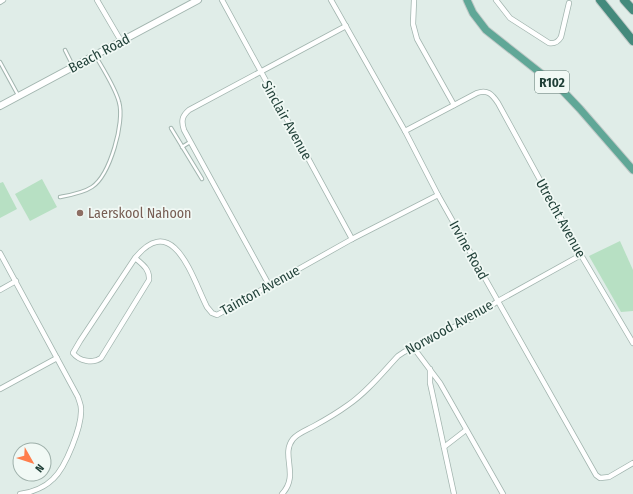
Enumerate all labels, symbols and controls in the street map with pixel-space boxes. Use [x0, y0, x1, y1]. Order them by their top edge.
street label: Beach Road [66, 30, 133, 77]
road number: R102 [535, 71, 569, 93]
street label: Sinclair Avenue [258, 78, 315, 163]
street label: Utrecht Avenue [532, 176, 589, 261]
place label: Laerskool Nahoon [88, 205, 192, 222]
marker: Laerskool Nahoon [75, 208, 85, 218]
street label: Irvine Road [445, 218, 492, 283]
street label: Tainton Avenue [218, 262, 303, 319]
street label: Norwood Avenue [402, 296, 496, 359]
north arrow [12, 442, 52, 482]
text: N [32, 461, 47, 475]

